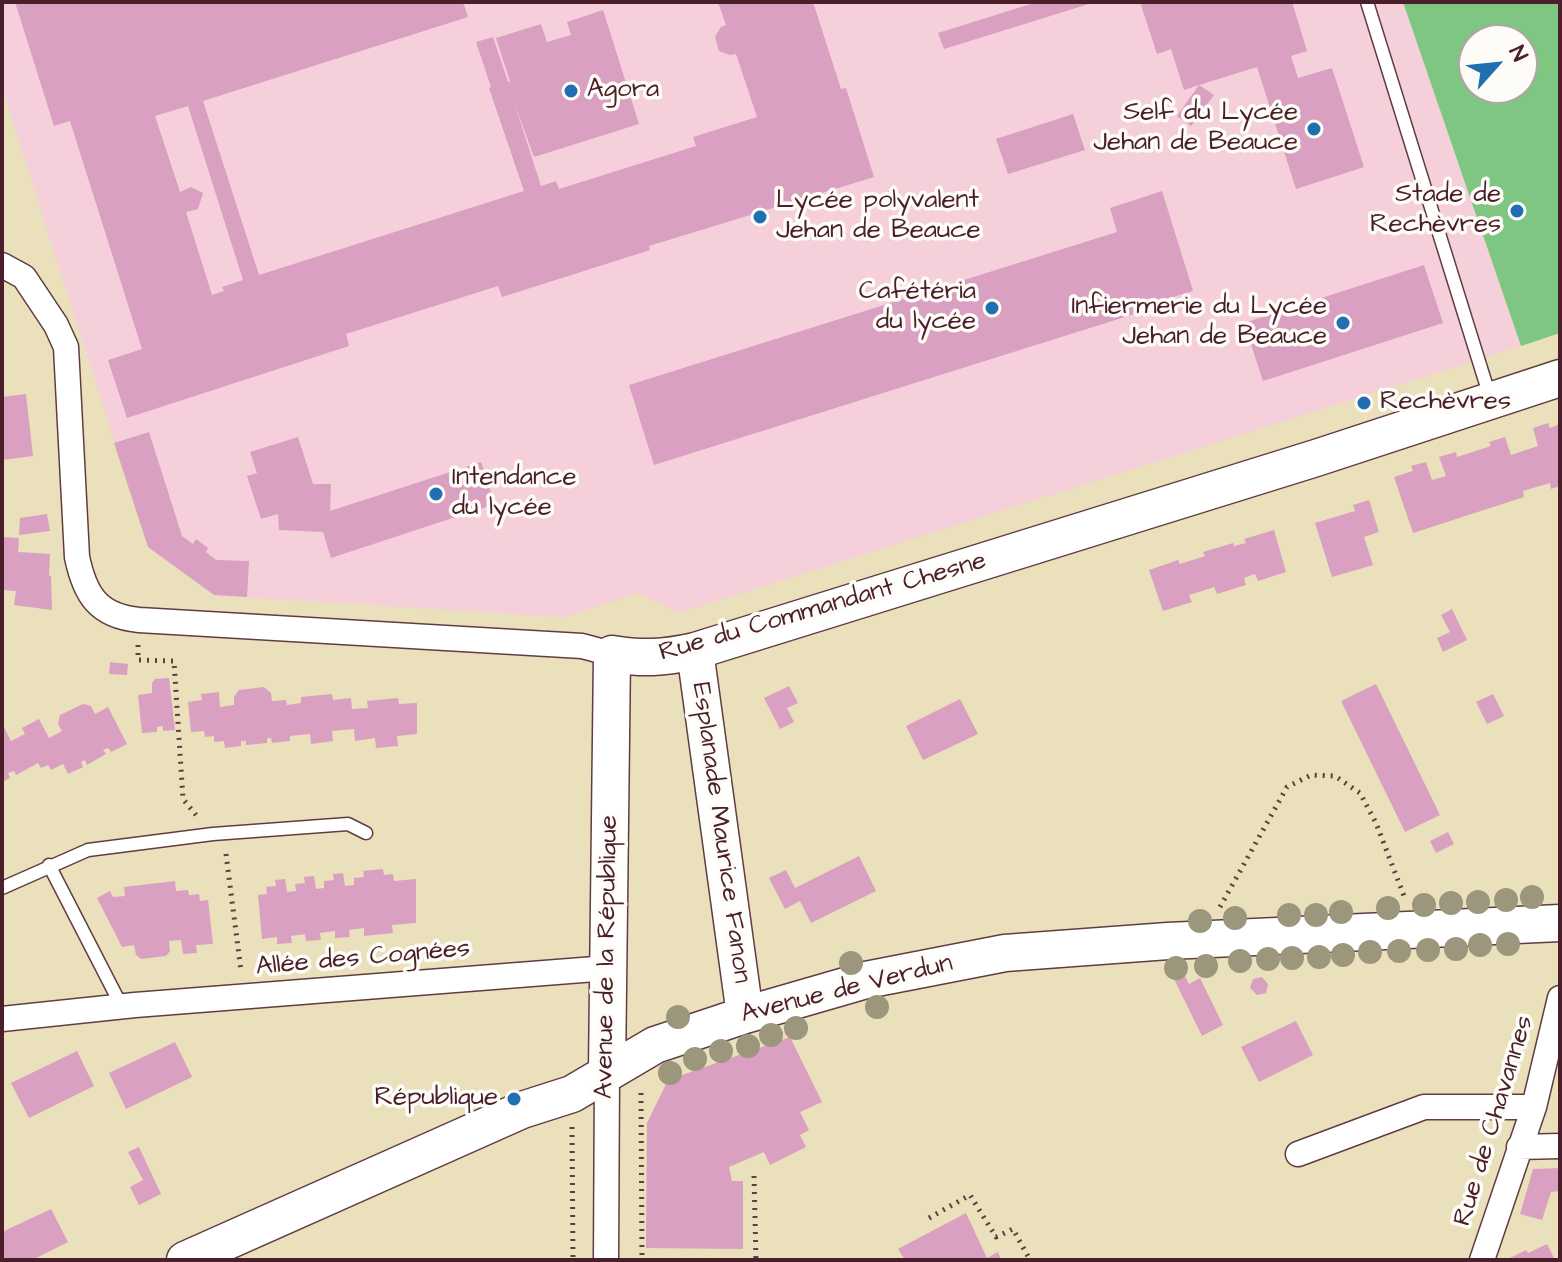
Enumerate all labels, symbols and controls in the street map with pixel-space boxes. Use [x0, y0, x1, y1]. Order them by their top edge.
north arrow [1458, 24, 1538, 104]
text: N [1501, 41, 1535, 67]
place label: Agora [587, 75, 659, 107]
marker: Agora [562, 82, 580, 100]
place label: Self du Lycée Jehan de Beauce [1093, 98, 1298, 160]
marker: Self du Lycée Jehan de Beauce [1305, 120, 1323, 138]
place label: Stade de Rechèvres [1370, 180, 1501, 242]
place label: Lycée polyvalent Jehan de Beauce [776, 186, 981, 248]
marker: Stade de Rechèvres [1508, 202, 1526, 220]
marker: Lycée polyvalent Jehan de Beauce [751, 208, 769, 226]
place label: Cafétéria du lycée [859, 277, 976, 338]
place label: Infiermerie du Lycée Jehan de Beauce [1071, 292, 1327, 354]
marker: Cafétéria du lycée [983, 299, 1001, 317]
marker: Infiermerie du Lycée Jehan de Beauce [1334, 314, 1352, 332]
place label: Rechèvres [1380, 387, 1511, 419]
marker: Rechèvres [1355, 394, 1373, 412]
place label: Intendance du lycée [452, 463, 577, 524]
marker: Intendance du lycée [427, 485, 445, 503]
street label: Rue du Commandant Chesne [656, 546, 990, 670]
street label: Esplanade Maurice Fanon [683, 681, 757, 985]
street label: Avenue de la République [590, 815, 626, 1099]
street label: Allée des Cognées [255, 934, 471, 984]
street label: Avenue de Verdun [738, 949, 956, 1031]
street label: Rue de Chavannes [1448, 1012, 1542, 1230]
place label: République [374, 1083, 498, 1115]
marker: République [505, 1090, 523, 1108]

